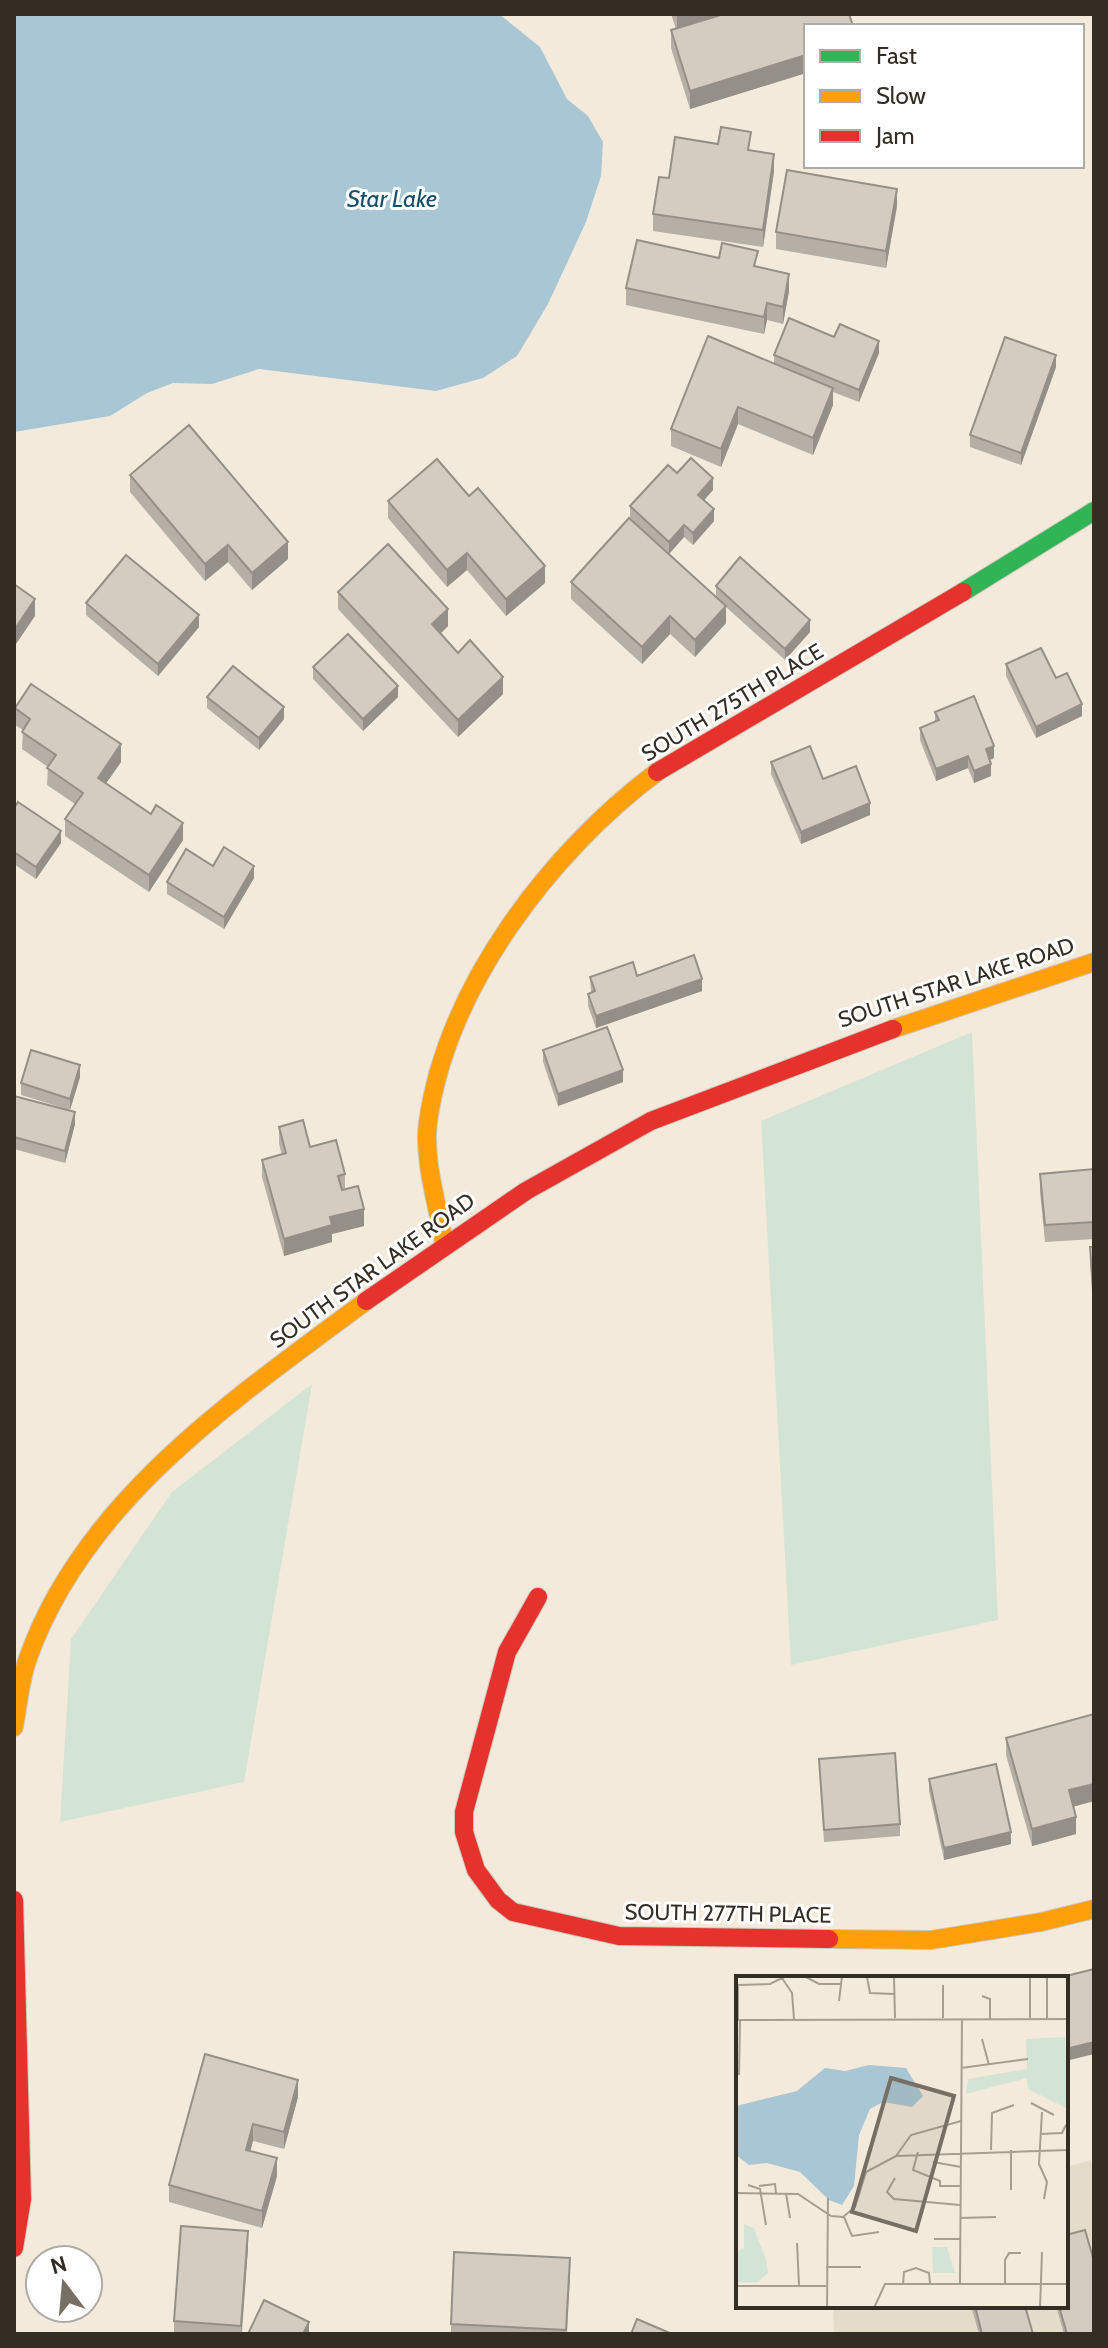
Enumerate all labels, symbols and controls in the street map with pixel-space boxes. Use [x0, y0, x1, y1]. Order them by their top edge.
legend [804, 24, 1084, 168]
text: Fast [876, 41, 917, 70]
text: Slow [876, 81, 926, 110]
text: Jam [875, 121, 914, 150]
water label: Star Lake [347, 184, 437, 213]
street label: SOUTH 275TH PLACE [636, 637, 828, 767]
street label: SOUTH STAR LAKE ROAD [835, 932, 1078, 1033]
street label: SOUTH STAR LAKE ROAD [265, 1187, 480, 1354]
street label: SOUTH 277TH PLACE [624, 1898, 832, 1929]
inset map [736, 1976, 1068, 2308]
north arrow [24, 2244, 104, 2324]
text: N [47, 2250, 70, 2280]

